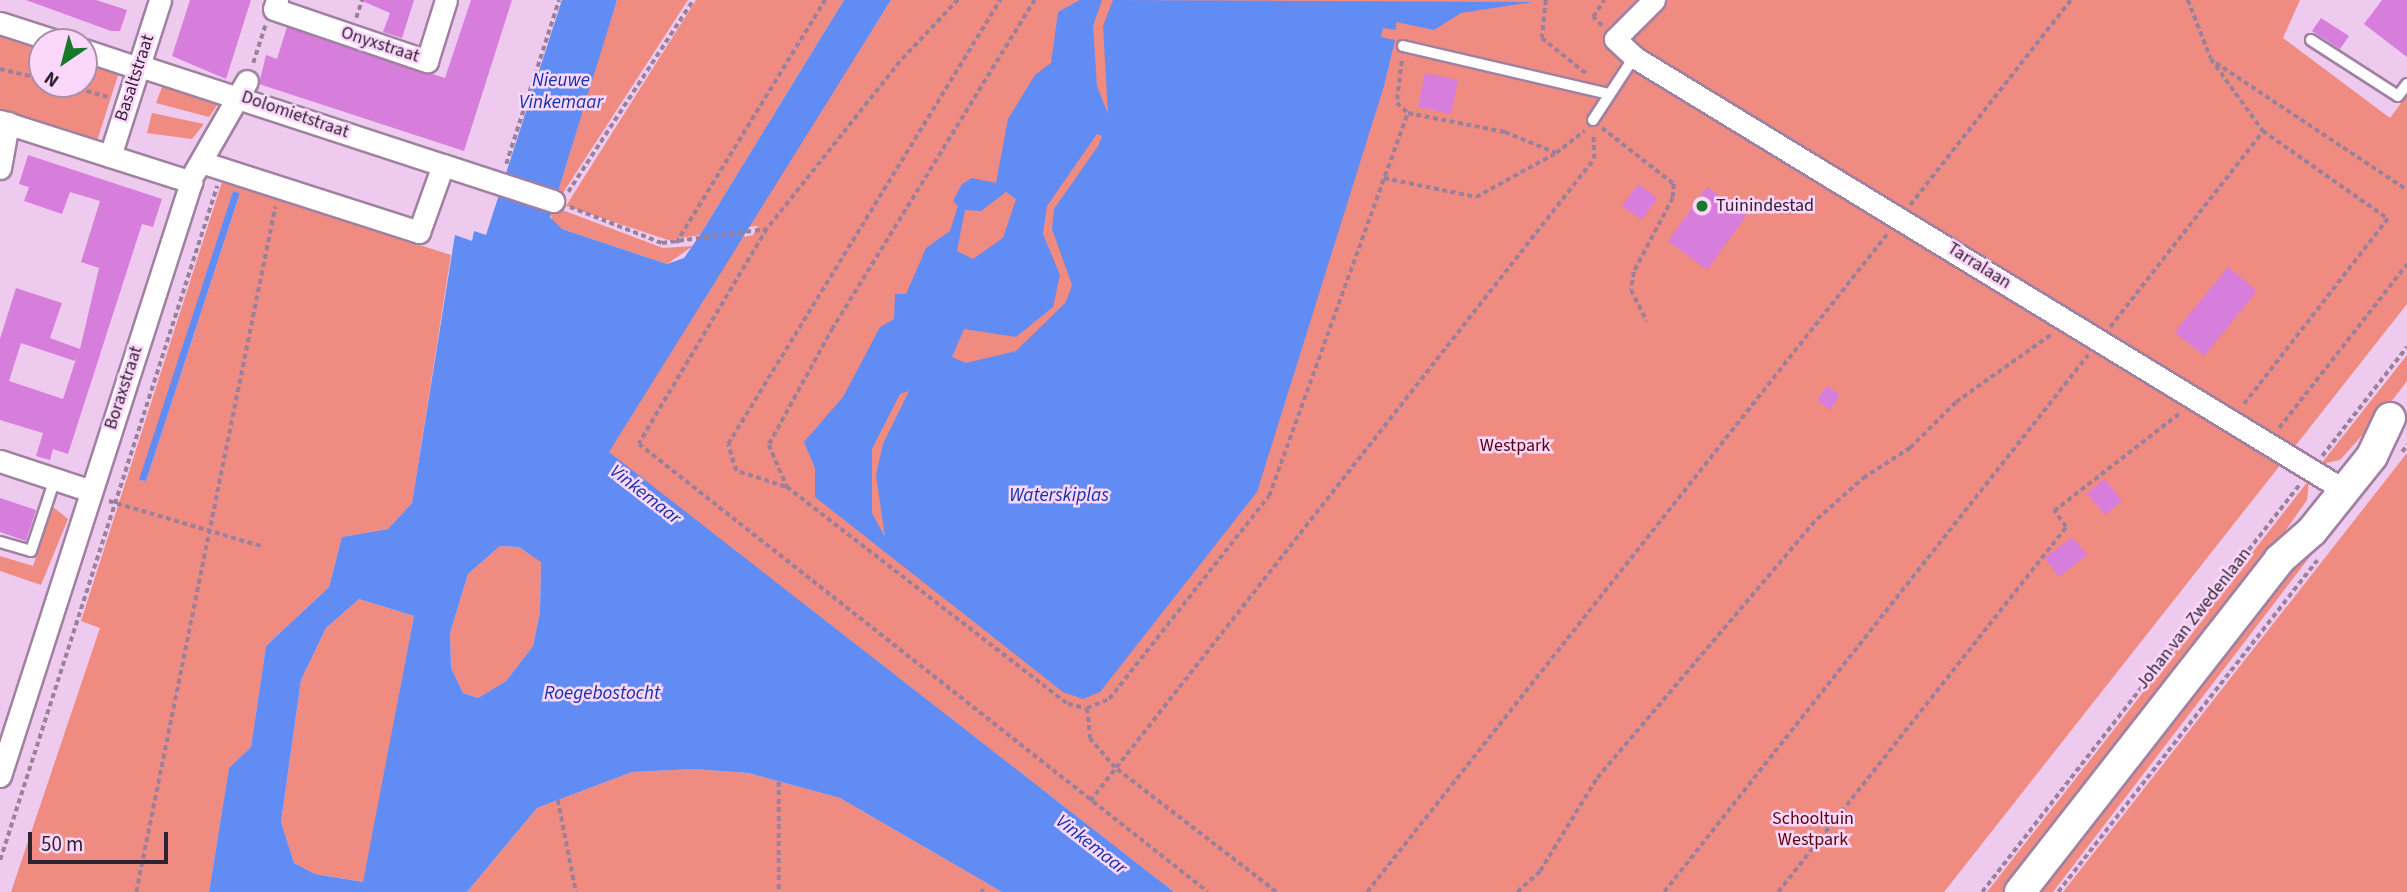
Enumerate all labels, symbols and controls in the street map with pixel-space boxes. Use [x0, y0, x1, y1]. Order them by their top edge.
street label: Onyxstraat [338, 22, 422, 68]
north arrow [28, 28, 98, 98]
street label: Basaltstraat [111, 32, 159, 124]
text: N [39, 64, 65, 94]
water label: Nieuwe Vinkemaar [519, 70, 603, 114]
street label: Dolomietstraat [238, 87, 352, 143]
place label: Tuinindestad [1716, 195, 1814, 217]
marker: Tuinindestad [1694, 198, 1710, 214]
street label: Tarralaan [1943, 238, 2015, 294]
street label: Boraxstraat [100, 344, 148, 432]
park label: Westpark [1480, 435, 1550, 457]
water label: Vinkemaar [605, 460, 685, 530]
water label: Waterskiplas [1009, 485, 1109, 507]
street label: Johan van Zwedenlaan [2132, 544, 2256, 694]
water label: Roegebostocht [544, 683, 660, 705]
park label: Schooltuin Westpark [1772, 809, 1854, 852]
water label: Vinkemaar [1051, 810, 1131, 880]
scale bar [32, 818, 172, 862]
text: 50 m [41, 829, 83, 859]

